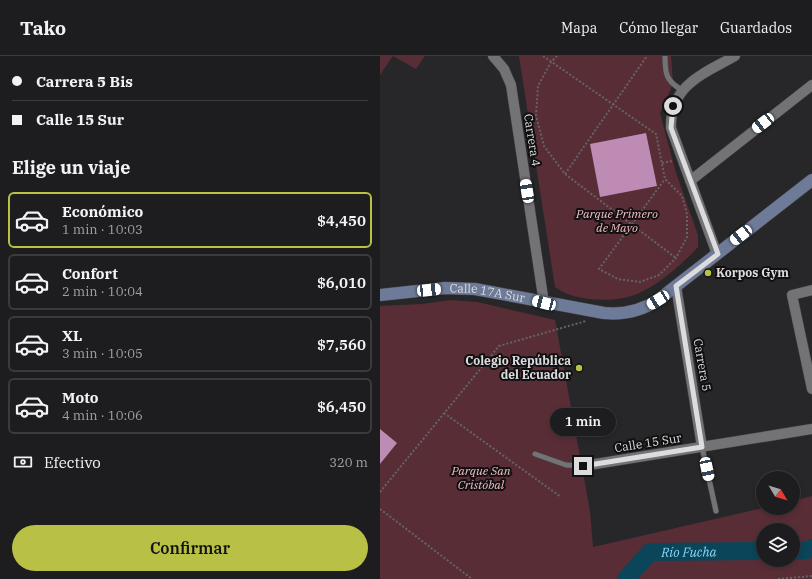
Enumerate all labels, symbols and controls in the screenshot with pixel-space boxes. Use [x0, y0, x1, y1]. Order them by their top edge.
text: Tako [20, 16, 66, 40]
text: Mapa [561, 19, 597, 37]
text: Cómo llegar [619, 19, 698, 37]
text: Guardados [720, 19, 792, 37]
text: Carrera 5 Bis [36, 72, 133, 91]
route start [664, 97, 682, 115]
text: Calle 15 Sur [36, 110, 124, 129]
car [750, 111, 776, 135]
street label: Carrera 4 [521, 113, 544, 167]
text: Elige un viaje [12, 156, 130, 179]
car [519, 178, 535, 204]
icon: car [14, 202, 50, 238]
text: Económico [62, 202, 143, 221]
park label: Parque Primero de Mayo [575, 206, 658, 235]
text: $4,450 [317, 211, 366, 230]
text: 1 min · 10:03 [62, 221, 143, 238]
car [728, 223, 754, 247]
icon: car [14, 264, 50, 300]
text: Confort [62, 264, 118, 283]
place label: Korpos Gym [716, 265, 789, 280]
marker: Korpos Gym [703, 268, 713, 278]
text: $6,010 [317, 273, 366, 292]
street label: Calle 17A Sur [449, 280, 527, 305]
text: 2 min · 10:04 [62, 283, 143, 300]
car [416, 283, 442, 297]
car [645, 289, 671, 311]
car [531, 294, 557, 312]
icon: car [14, 326, 50, 362]
text: XL [62, 326, 82, 345]
text: $7,560 [317, 335, 366, 354]
street label: Carrera 5 [690, 337, 714, 392]
text: 3 min · 10:05 [62, 345, 143, 362]
place label: Colegio República del Ecuador [465, 353, 571, 382]
marker: Colegio República del Ecuador [574, 363, 584, 373]
icon: car [14, 388, 50, 424]
text: Moto [62, 388, 99, 407]
text: $6,450 [317, 397, 366, 416]
text: 4 min · 10:06 [62, 407, 143, 424]
callout: 1 min [550, 408, 616, 436]
text: 1 min [565, 413, 601, 430]
street label: Calle 15 Sur [613, 430, 683, 455]
icon: cash [12, 451, 34, 473]
text: Efectivo [44, 453, 101, 472]
text: 320 m [329, 454, 368, 471]
car [699, 456, 715, 482]
route end [574, 457, 592, 475]
park label: Parque San Cristóbal [450, 463, 511, 492]
north arrow [756, 471, 800, 515]
map controls [756, 471, 800, 567]
button: layers [756, 523, 800, 567]
button: Confirmar [12, 525, 368, 571]
water label: Río Fucha [660, 543, 717, 561]

